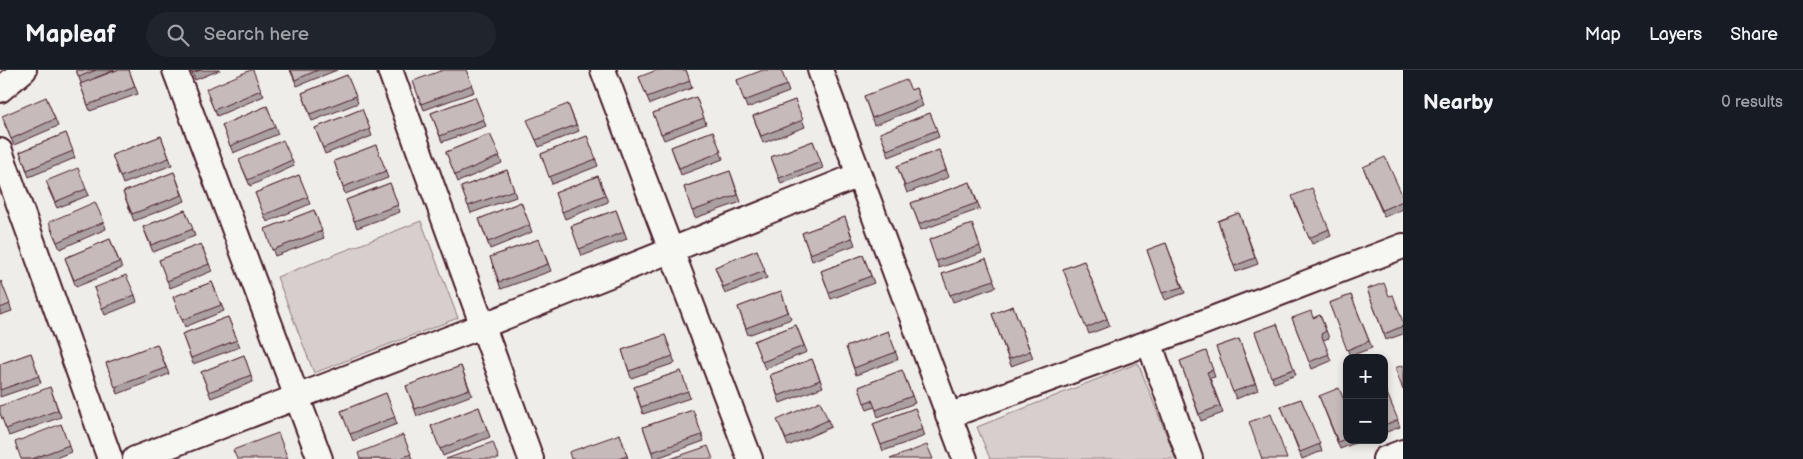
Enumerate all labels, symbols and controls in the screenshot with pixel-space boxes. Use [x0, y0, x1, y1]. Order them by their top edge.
search box [146, 12, 496, 57]
text: Mapleaf [25, 20, 116, 49]
icon: search [164, 21, 192, 49]
text: Search here [204, 23, 309, 46]
text: Map [1585, 24, 1621, 45]
text: Layers [1649, 24, 1702, 45]
text: Share [1730, 24, 1778, 45]
text: Nearby [1423, 90, 1493, 115]
text: 0 results [1721, 93, 1783, 112]
map controls [1343, 354, 1388, 444]
button: + [1343, 354, 1388, 399]
button: − [1343, 399, 1388, 444]

